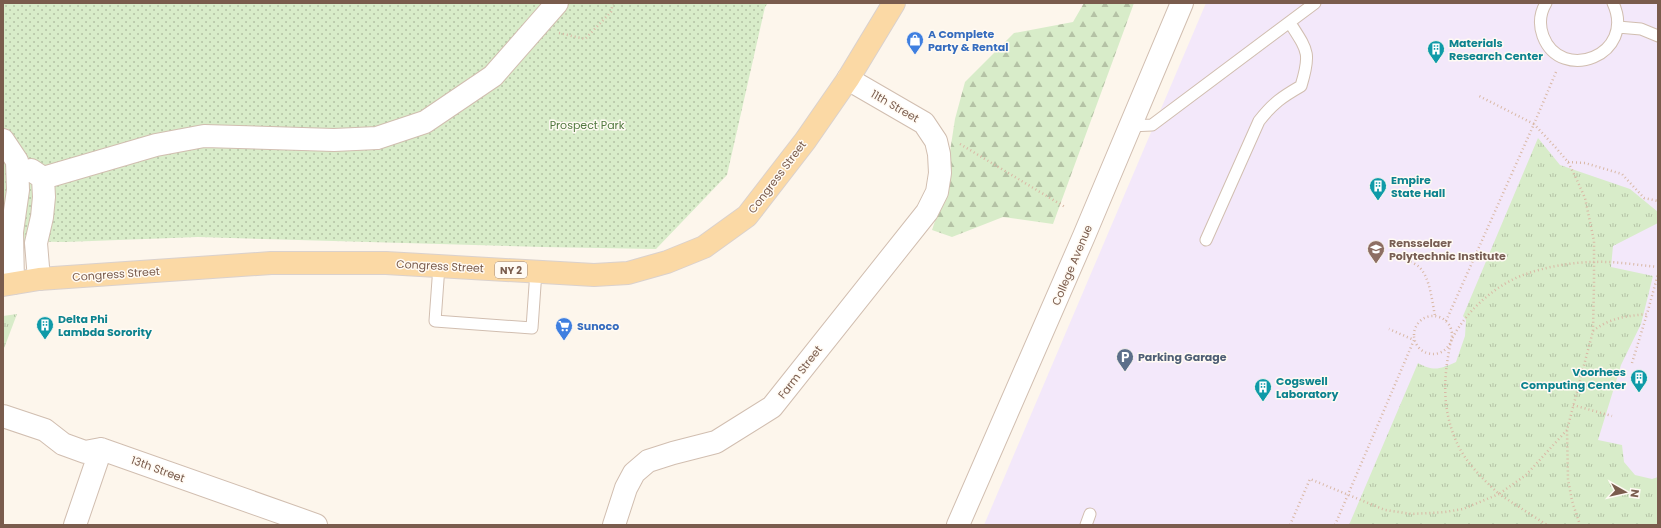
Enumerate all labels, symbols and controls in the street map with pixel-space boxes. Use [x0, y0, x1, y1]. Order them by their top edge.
place label: A Complete Party & Rental [928, 26, 1008, 55]
shop icon: A Complete Party & Rental [905, 30, 925, 55]
place label: Materials Research Center [1449, 35, 1543, 64]
building icon: Materials Research Center [1426, 39, 1446, 64]
street label: 11th Street [868, 86, 922, 126]
park label: Prospect Park [550, 117, 625, 133]
street label: Congress Street [744, 137, 810, 217]
place label: Empire State Hall [1391, 172, 1445, 201]
building icon: Empire State Hall [1368, 176, 1388, 201]
street label: College Avenue [1048, 222, 1096, 308]
place label: Rensselaer Polytechnic Institute [1389, 235, 1506, 264]
school or university icon: Rensselaer Polytechnic Institute [1366, 239, 1386, 264]
street label: Congress Street [396, 256, 484, 276]
road number: NY 2 [495, 262, 527, 278]
street label: Congress Street [72, 263, 160, 285]
place label: Delta Phi Lambda Sorority [58, 311, 152, 340]
building icon: Delta Phi Lambda Sorority [35, 315, 55, 340]
supermarket icon: Sunoco [554, 316, 574, 341]
place label: Sunoco [577, 318, 619, 334]
street label: Farm Street [774, 342, 826, 402]
parking icon: Parking Garage [1115, 347, 1135, 372]
place label: Parking Garage [1138, 349, 1227, 365]
place label: Voorhees Computing Center [1521, 364, 1626, 393]
building icon: Voorhees Computing Center [1629, 368, 1649, 393]
place label: Cogswell Laboratory [1276, 373, 1339, 402]
building icon: Cogswell Laboratory [1253, 377, 1273, 402]
street label: 13th Street [129, 452, 187, 486]
north arrow [1605, 472, 1645, 512]
text: N [1626, 488, 1643, 499]

